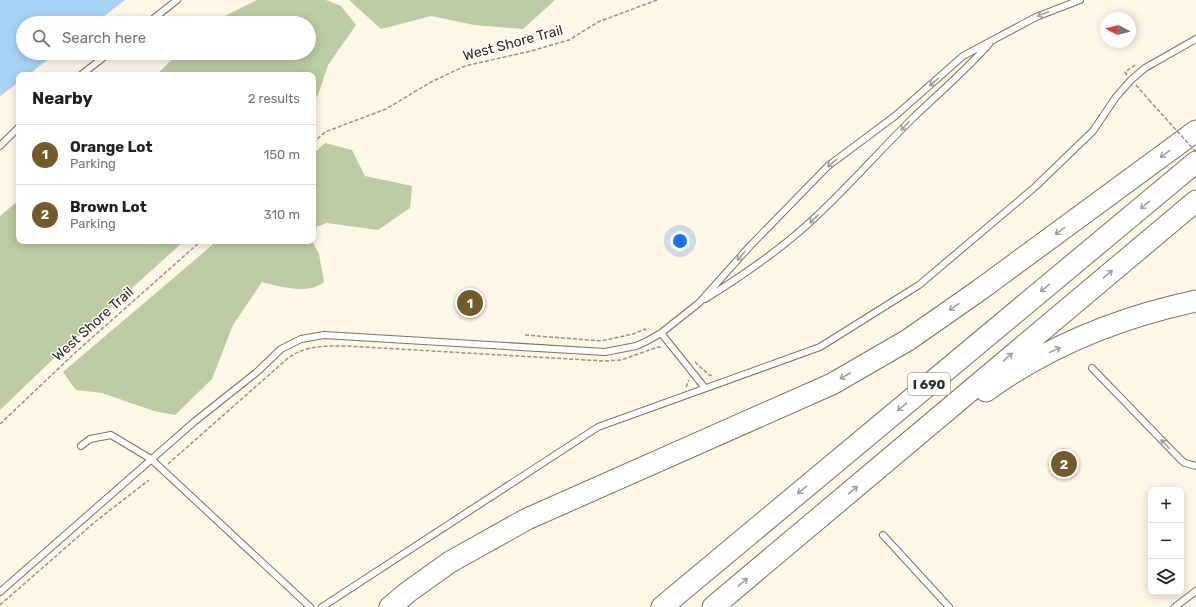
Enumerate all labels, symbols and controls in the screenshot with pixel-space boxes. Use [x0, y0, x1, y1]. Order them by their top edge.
one-way arrow [1038, 10, 1050, 18]
north arrow [1100, 12, 1136, 48]
search box [16, 16, 316, 60]
street label: West Shore Trail [461, 21, 565, 65]
icon: search [30, 27, 52, 49]
text: Search here [62, 29, 146, 47]
one-way arrow [929, 77, 939, 86]
text: Nearby [32, 88, 93, 108]
text: 2 results [248, 91, 300, 106]
one-way arrow [901, 121, 910, 131]
text: Orange Lot [70, 138, 153, 156]
text: 1 [42, 147, 48, 162]
text: 150 m [264, 147, 300, 162]
one-way arrow [1159, 150, 1170, 158]
text: Parking [70, 156, 116, 171]
one-way arrow [827, 159, 838, 168]
text: Brown Lot [70, 198, 147, 216]
one-way arrow [1139, 200, 1150, 209]
text: 2 [41, 207, 49, 222]
text: 310 m [264, 207, 300, 222]
one-way arrow [809, 214, 819, 224]
text: Parking [70, 216, 116, 231]
one-way arrow [1054, 227, 1065, 235]
your location [670, 231, 690, 251]
one-way arrow [736, 251, 746, 261]
one-way arrow [1103, 269, 1114, 278]
street label: West Shore Trail [49, 283, 137, 365]
one-way arrow [1039, 283, 1050, 292]
pin: 1 [457, 288, 483, 318]
one-way arrow [949, 303, 960, 311]
one-way arrow [1049, 346, 1061, 353]
one-way arrow [1003, 353, 1013, 362]
one-way arrow [839, 373, 851, 381]
road number: I 690 [908, 373, 950, 395]
one-way arrow [896, 402, 907, 411]
one-way arrow [1160, 439, 1170, 449]
pin: 2 [1051, 449, 1077, 479]
one-way arrow [848, 485, 858, 494]
one-way arrow [797, 486, 807, 495]
map controls [1148, 487, 1184, 595]
button: + [1148, 487, 1184, 523]
button: − [1148, 523, 1184, 559]
button: layers [1148, 559, 1184, 595]
one-way arrow [737, 578, 748, 587]

